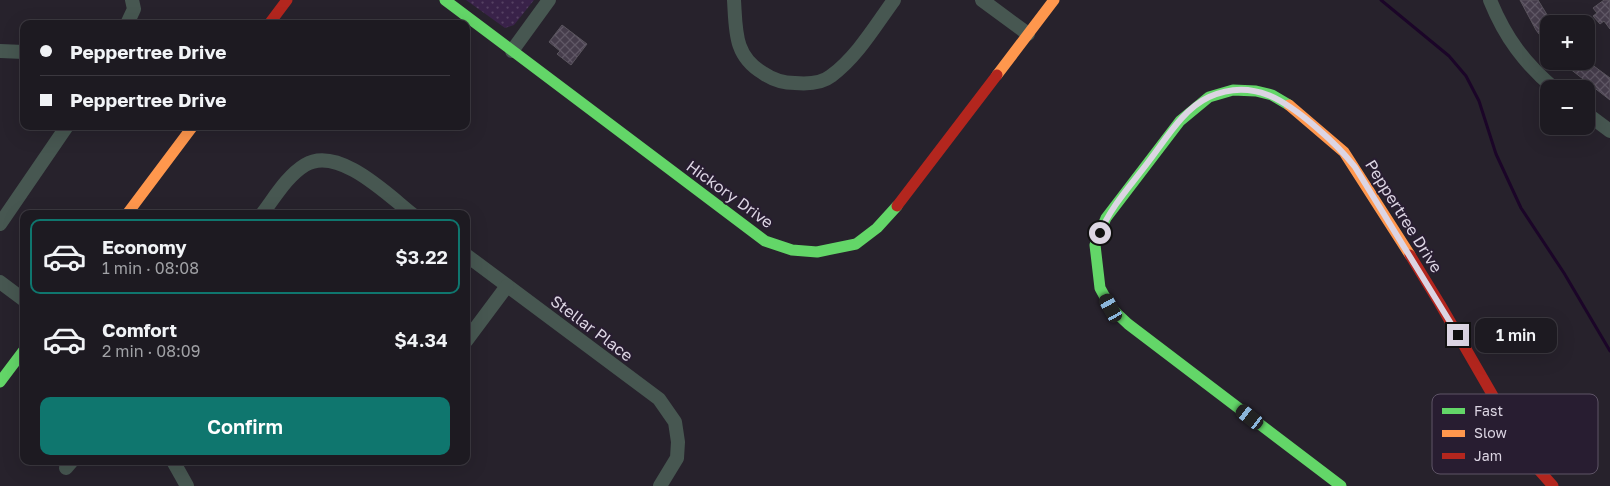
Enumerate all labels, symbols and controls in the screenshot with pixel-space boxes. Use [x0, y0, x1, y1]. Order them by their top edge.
map controls [1540, 15, 1595, 135]
button: + [1540, 15, 1595, 70]
text: Peppertree Drive [70, 40, 226, 63]
button: − [1540, 80, 1595, 135]
text: Peppertree Drive [70, 88, 226, 111]
street label: Hickory Drive [683, 156, 777, 232]
street label: Peppertree Drive [1361, 156, 1447, 276]
route start [1089, 222, 1111, 244]
icon: car [42, 234, 87, 279]
text: Economy [102, 235, 187, 258]
text: $3.22 [395, 245, 448, 268]
text: 1 min · 08:08 [102, 258, 199, 278]
street label: Stellar Place [547, 291, 637, 365]
car [1097, 291, 1124, 325]
icon: car [42, 317, 87, 362]
text: Comfort [102, 318, 177, 341]
callout: 1 min [1476, 318, 1558, 352]
route end [1447, 324, 1469, 346]
text: 1 min [1496, 325, 1536, 345]
text: $4.34 [394, 328, 448, 351]
text: 2 min · 08:09 [102, 341, 200, 361]
legend [1432, 394, 1598, 474]
button: Confirm [40, 397, 450, 455]
car [1233, 402, 1266, 432]
text: Fast [1474, 402, 1503, 419]
text: Slow [1474, 424, 1507, 441]
text: Jam [1474, 447, 1502, 464]

